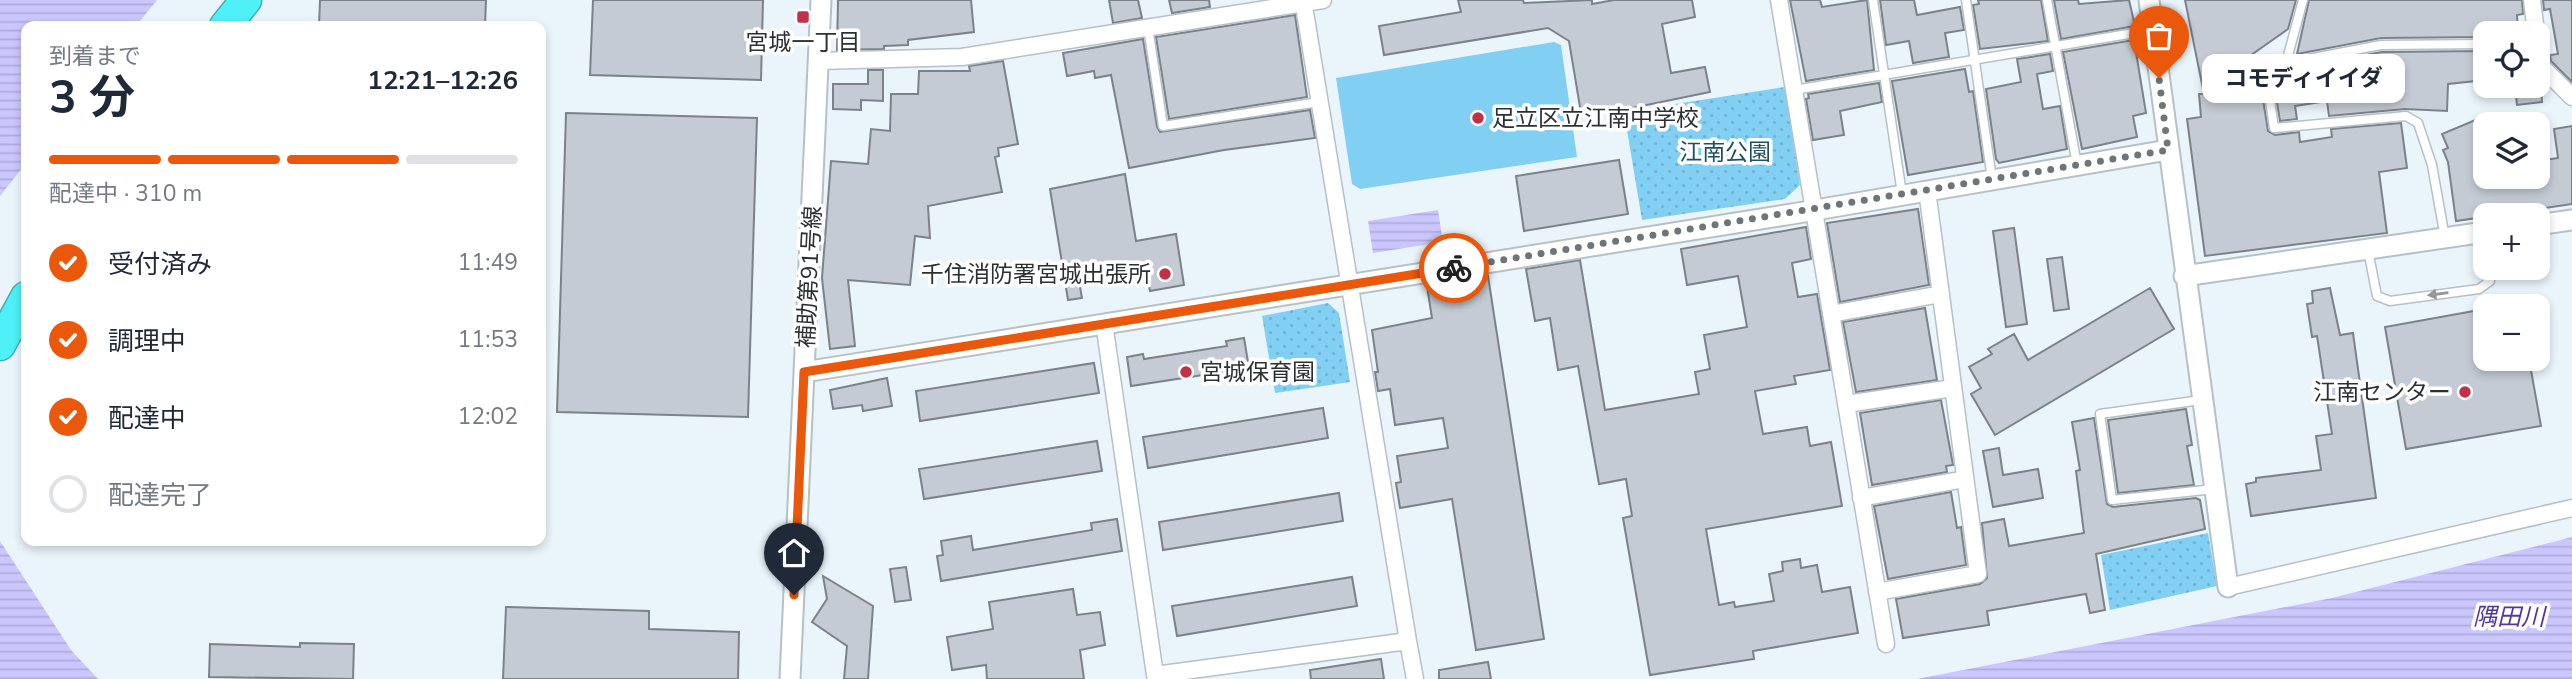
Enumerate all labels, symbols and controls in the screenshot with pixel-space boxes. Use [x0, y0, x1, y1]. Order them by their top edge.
pin [2129, 6, 2189, 78]
marker: 宮城一丁目 [795, 9, 811, 25]
icon: bag [2140, 17, 2178, 55]
map controls [2473, 21, 2550, 371]
button: locate [2473, 21, 2550, 98]
place label: 宮城一丁目 [746, 27, 861, 58]
text: 到着まで [49, 41, 141, 72]
callout: コモディイイダ [2201, 54, 2404, 102]
text: 12:21–12:26 [367, 63, 518, 98]
text: コモディイイダ [2224, 63, 2383, 94]
text: 3 分 [49, 66, 135, 129]
place label: 足立区立江南中学校 [1492, 103, 1699, 134]
marker: 足立区立江南中学校 [1470, 110, 1486, 126]
button: layers [2473, 112, 2550, 189]
park label: 江南公園 [1679, 137, 1771, 168]
text: 配達中 · 310 m [49, 178, 202, 209]
button: + [2473, 203, 2550, 280]
street label: 補助第91号線 [790, 205, 829, 349]
courier [1419, 233, 1489, 303]
icon: check [49, 244, 87, 282]
text: 受付済み [108, 247, 212, 282]
text: 11:49 [458, 247, 518, 278]
icon: bike [1435, 249, 1473, 287]
place label: 千住消防署宮城出張所 [921, 259, 1151, 290]
marker: 千住消防署宮城出張所 [1157, 266, 1173, 282]
one-way arrow [2427, 289, 2449, 300]
button: − [2473, 294, 2550, 371]
icon: check [49, 321, 87, 359]
text: 調理中 [108, 324, 186, 359]
text: 11:53 [458, 324, 518, 355]
place label: 宮城保育園 [1200, 357, 1315, 388]
marker: 宮城保育園 [1178, 364, 1194, 380]
place label: 江南センター [2313, 377, 2451, 408]
marker: 江南センター [2457, 384, 2473, 400]
icon: check [49, 398, 87, 436]
text: 配達中 [108, 401, 186, 436]
text: 12:02 [458, 401, 518, 432]
text: 配達完了 [108, 478, 212, 513]
pin [764, 523, 824, 595]
icon: home [775, 534, 813, 572]
water label: 隅田川 [2473, 601, 2548, 633]

